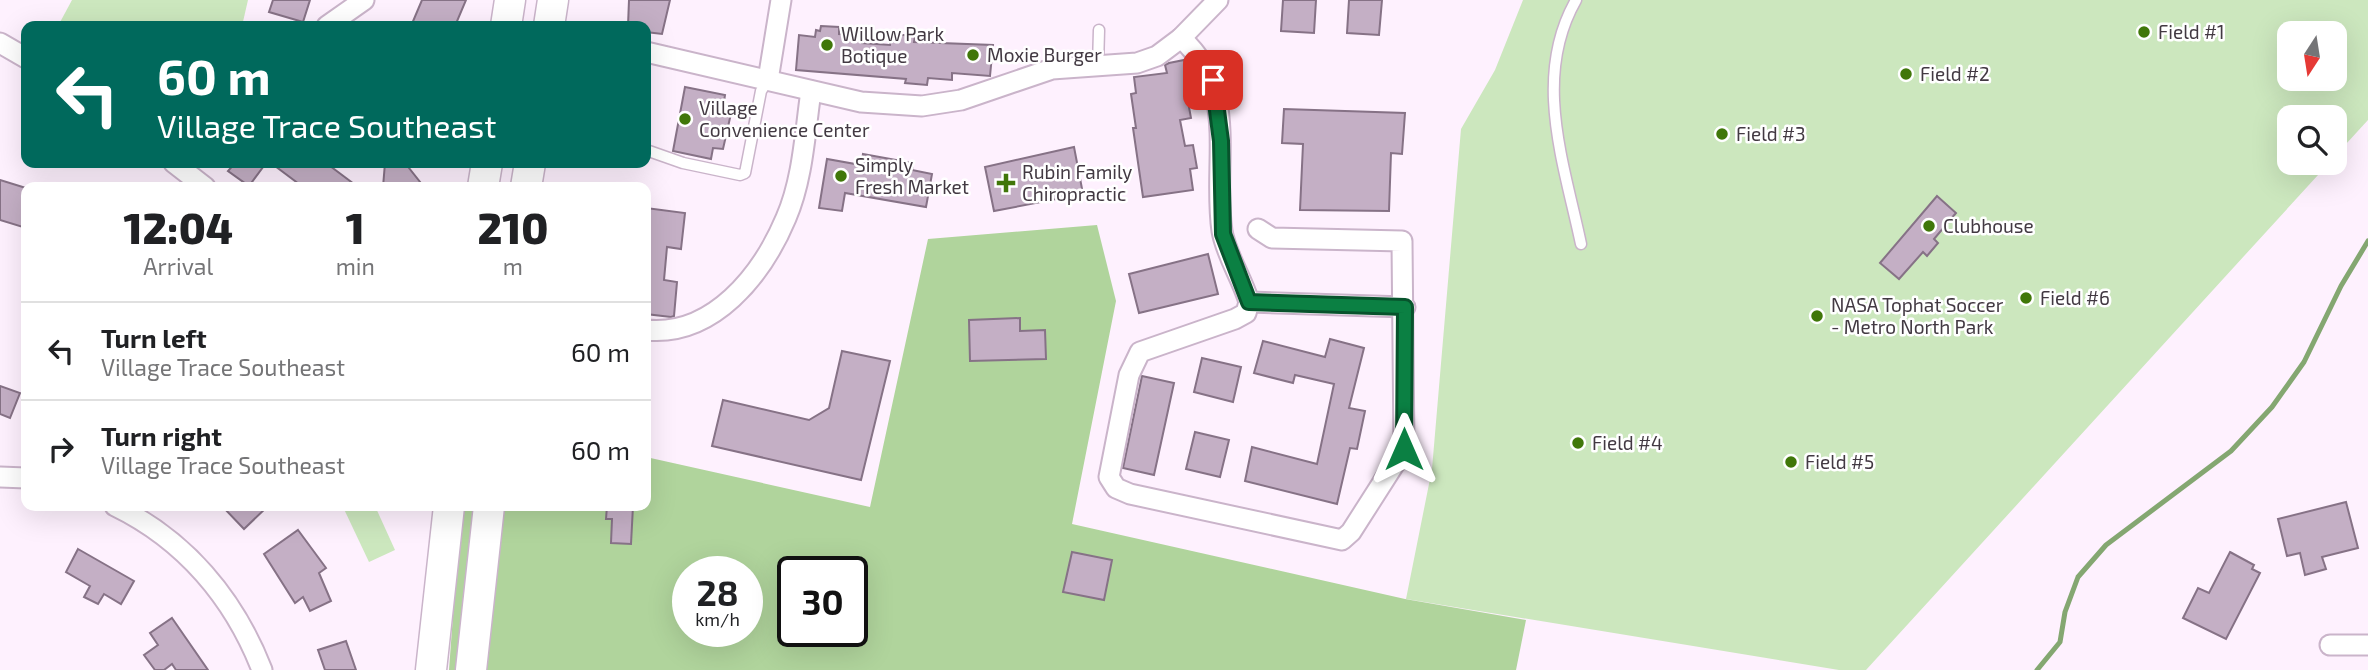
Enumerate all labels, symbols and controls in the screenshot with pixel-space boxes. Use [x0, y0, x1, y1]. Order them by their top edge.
place label: Field #1 [2158, 20, 2225, 43]
north arrow [2277, 21, 2347, 91]
map controls [2277, 21, 2347, 175]
place label: Willow Park Botique [841, 22, 944, 67]
marker: Field #1 [2136, 24, 2152, 40]
marker: Willow Park Botique [819, 37, 835, 53]
place label: Moxie Burger [987, 43, 1102, 66]
text: 60 m [157, 46, 271, 105]
marker: Moxie Burger [965, 47, 981, 63]
icon: left [42, 49, 133, 140]
pin [1183, 50, 1243, 110]
icon: arrive [1194, 61, 1232, 99]
place label: Field #2 [1920, 62, 1990, 85]
marker: Field #2 [1898, 66, 1914, 82]
place label: Village Convenience Center [699, 96, 870, 141]
button: search [2277, 105, 2347, 175]
text: Village Trace Southeast [157, 106, 496, 144]
marker: Village Convenience Center [677, 111, 693, 127]
place label: Field #3 [1736, 122, 1806, 145]
marker: Field #3 [1714, 126, 1730, 142]
place label: Simply Fresh Market [855, 153, 969, 198]
place label: Rubin Family Chiropractic [1022, 160, 1132, 205]
marker: Simply Fresh Market [833, 168, 849, 184]
marker: Rubin Family Chiropractic [996, 173, 1016, 193]
text: 12:04 [124, 202, 233, 252]
text: 1 [346, 202, 365, 252]
text: 210 [477, 202, 548, 252]
place label: Clubhouse [1943, 214, 2034, 237]
marker: Clubhouse [1921, 218, 1937, 234]
text: Arrival [143, 252, 213, 280]
text: min [336, 252, 375, 280]
text: m [503, 252, 523, 280]
place label: Field #6 [2040, 286, 2110, 309]
marker: Field #6 [2018, 290, 2034, 306]
place label: NASA Tophat Soccer - Metro North Park [1831, 293, 2004, 338]
marker: NASA Tophat Soccer - Metro North Park [1809, 308, 1825, 324]
text: Turn left [101, 322, 207, 353]
icon: left [42, 332, 80, 370]
text: 60 m [571, 336, 630, 367]
text: Village Trace Southeast [101, 353, 345, 381]
position arrow [1367, 412, 1441, 486]
text: Turn right [101, 420, 222, 451]
icon: right [42, 430, 80, 468]
place label: Field #4 [1592, 431, 1663, 454]
text: 60 m [571, 434, 630, 465]
marker: Field #4 [1570, 435, 1586, 451]
place label: Field #5 [1805, 450, 1874, 473]
text: Village Trace Southeast [101, 451, 345, 479]
marker: Field #5 [1783, 454, 1799, 470]
speed limit sign: 30 [777, 556, 868, 647]
text: 28 [696, 571, 739, 613]
text: km/h [695, 608, 740, 630]

